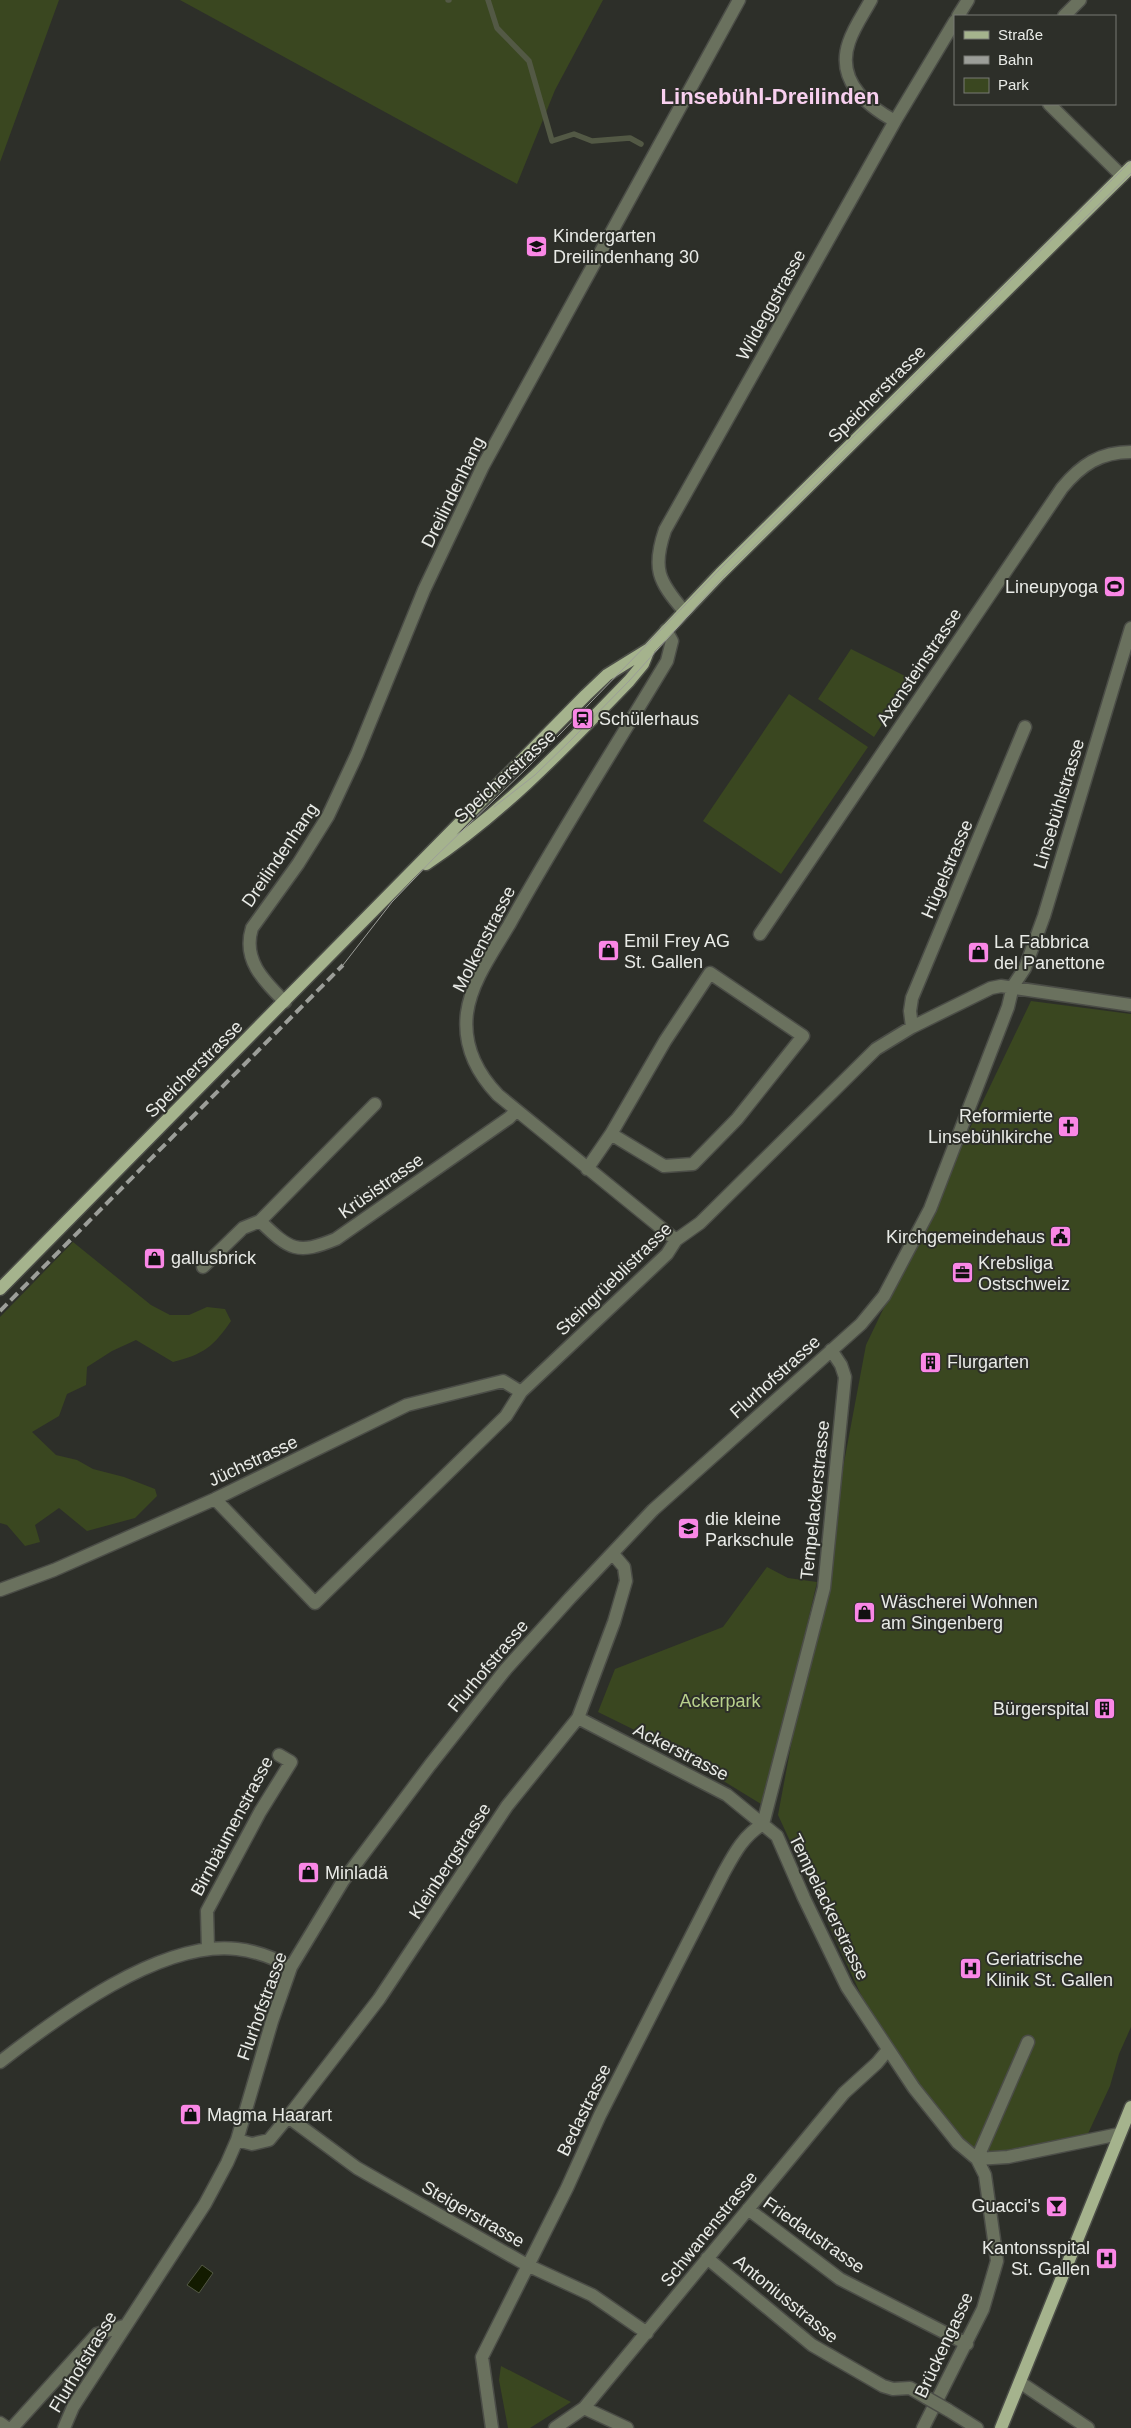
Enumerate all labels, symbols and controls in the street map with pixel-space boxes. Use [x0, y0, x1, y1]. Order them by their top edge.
legend [954, 15, 1116, 105]
text: Straße [998, 26, 1043, 43]
text: Bahn [998, 51, 1033, 68]
text: Park [998, 76, 1029, 93]
district label: Linsebühl-Dreilinden [661, 84, 879, 109]
place label: Kindergarten Dreilindenhang 30 [553, 226, 699, 267]
school or university icon: Kindergarten Dreilindenhang 30 [525, 234, 549, 258]
street label: Wildeggstrasse [732, 246, 810, 364]
street label: Speicherstrasse [824, 341, 930, 447]
street label: Dreilindenhang [417, 433, 489, 551]
sports icon: Lineupyoga [1102, 575, 1126, 599]
place label: Lineupyoga [1005, 577, 1099, 597]
street label: Axensteinstrasse [872, 605, 966, 729]
station icon: Schülerhaus [571, 707, 595, 731]
place label: Schülerhaus [599, 709, 699, 729]
street label: Speicherstrasse [450, 725, 560, 827]
street label: Linsebühlstrasse [1030, 736, 1088, 872]
street label: Dreilindenhang [238, 799, 322, 911]
street label: Hügelstrasse [917, 817, 977, 921]
street label: Molkenstrasse [449, 883, 519, 995]
place label: Emil Frey AG St. Gallen [624, 931, 730, 972]
place label: La Fabbrica del Panettone [994, 932, 1105, 973]
shop icon: Emil Frey AG St. Gallen [596, 939, 620, 963]
shop icon: La Fabbrica del Panettone [966, 940, 990, 964]
street label: Speicherstrasse [141, 1016, 247, 1122]
place label: Reformierte Linsebühlkirche [928, 1106, 1053, 1147]
church icon: Reformierte Linsebühlkirche [1057, 1114, 1081, 1138]
street label: Krüsistrasse [335, 1149, 427, 1223]
street label: Steingrüeblistrasse [552, 1219, 676, 1339]
public building icon: Kirchgemeindehaus [1049, 1225, 1073, 1249]
place label: Kirchgemeindehaus [886, 1227, 1045, 1247]
shop icon: gallusbrick [143, 1246, 167, 1270]
place label: gallusbrick [171, 1248, 257, 1268]
place label: Krebsliga Ostschweiz [978, 1253, 1070, 1294]
office icon: Krebsliga Ostschweiz [950, 1261, 974, 1285]
street label: Flurhofstrasse [726, 1331, 824, 1423]
building icon: Flurgarten [919, 1350, 943, 1374]
place label: Flurgarten [947, 1352, 1029, 1372]
street label: Tempelackerstrasse [797, 1419, 833, 1581]
street label: Jüchstrasse [205, 1432, 301, 1490]
place label: die kleine Parkschule [705, 1509, 794, 1550]
school or university icon: die kleine Parkschule [677, 1517, 701, 1541]
place label: Wäscherei Wohnen am Singenberg [881, 1592, 1038, 1633]
shop icon: Wäscherei Wohnen am Singenberg [853, 1600, 877, 1624]
street label: Flurhofstrasse [444, 1616, 532, 1716]
park label: Ackerpark [679, 1691, 762, 1711]
building icon: Bürgerspital [1093, 1697, 1117, 1721]
place label: Bürgerspital [993, 1699, 1089, 1719]
street label: Ackerstrasse [630, 1719, 732, 1785]
street label: Birnbäumenstrasse [187, 1753, 277, 1899]
street label: Kleinbergstrasse [405, 1799, 495, 1923]
street label: Tempelackerstrasse [785, 1831, 873, 1983]
shop icon: Minladä [297, 1861, 321, 1885]
place label: Minladä [325, 1863, 389, 1883]
street label: Flurhofstrasse [233, 1949, 291, 2063]
place label: Geriatrische Klinik St. Gallen [986, 1949, 1113, 1990]
hospital icon: Geriatrische Klinik St. Gallen [958, 1957, 982, 1981]
street label: Bedastrasse [553, 2061, 615, 2159]
shop icon: Magma Haarart [179, 2103, 203, 2127]
place label: Magma Haarart [207, 2105, 332, 2125]
street label: Schwanenstrasse [657, 2167, 761, 2291]
street label: Steigerstrasse [418, 2177, 528, 2251]
street label: Friedaustrasse [759, 2193, 869, 2277]
bar icon: Guacci's [1044, 2194, 1068, 2218]
place label: Guacci's [972, 2196, 1040, 2216]
place label: Kantonsspital St. Gallen [982, 2238, 1090, 2279]
hospital icon: Kantonsspital St. Gallen [1094, 2246, 1118, 2270]
street label: Antoniusstrasse [730, 2251, 842, 2347]
street label: Brückengasse [911, 2289, 977, 2401]
street label: Flurhofstrasse [45, 2308, 121, 2416]

